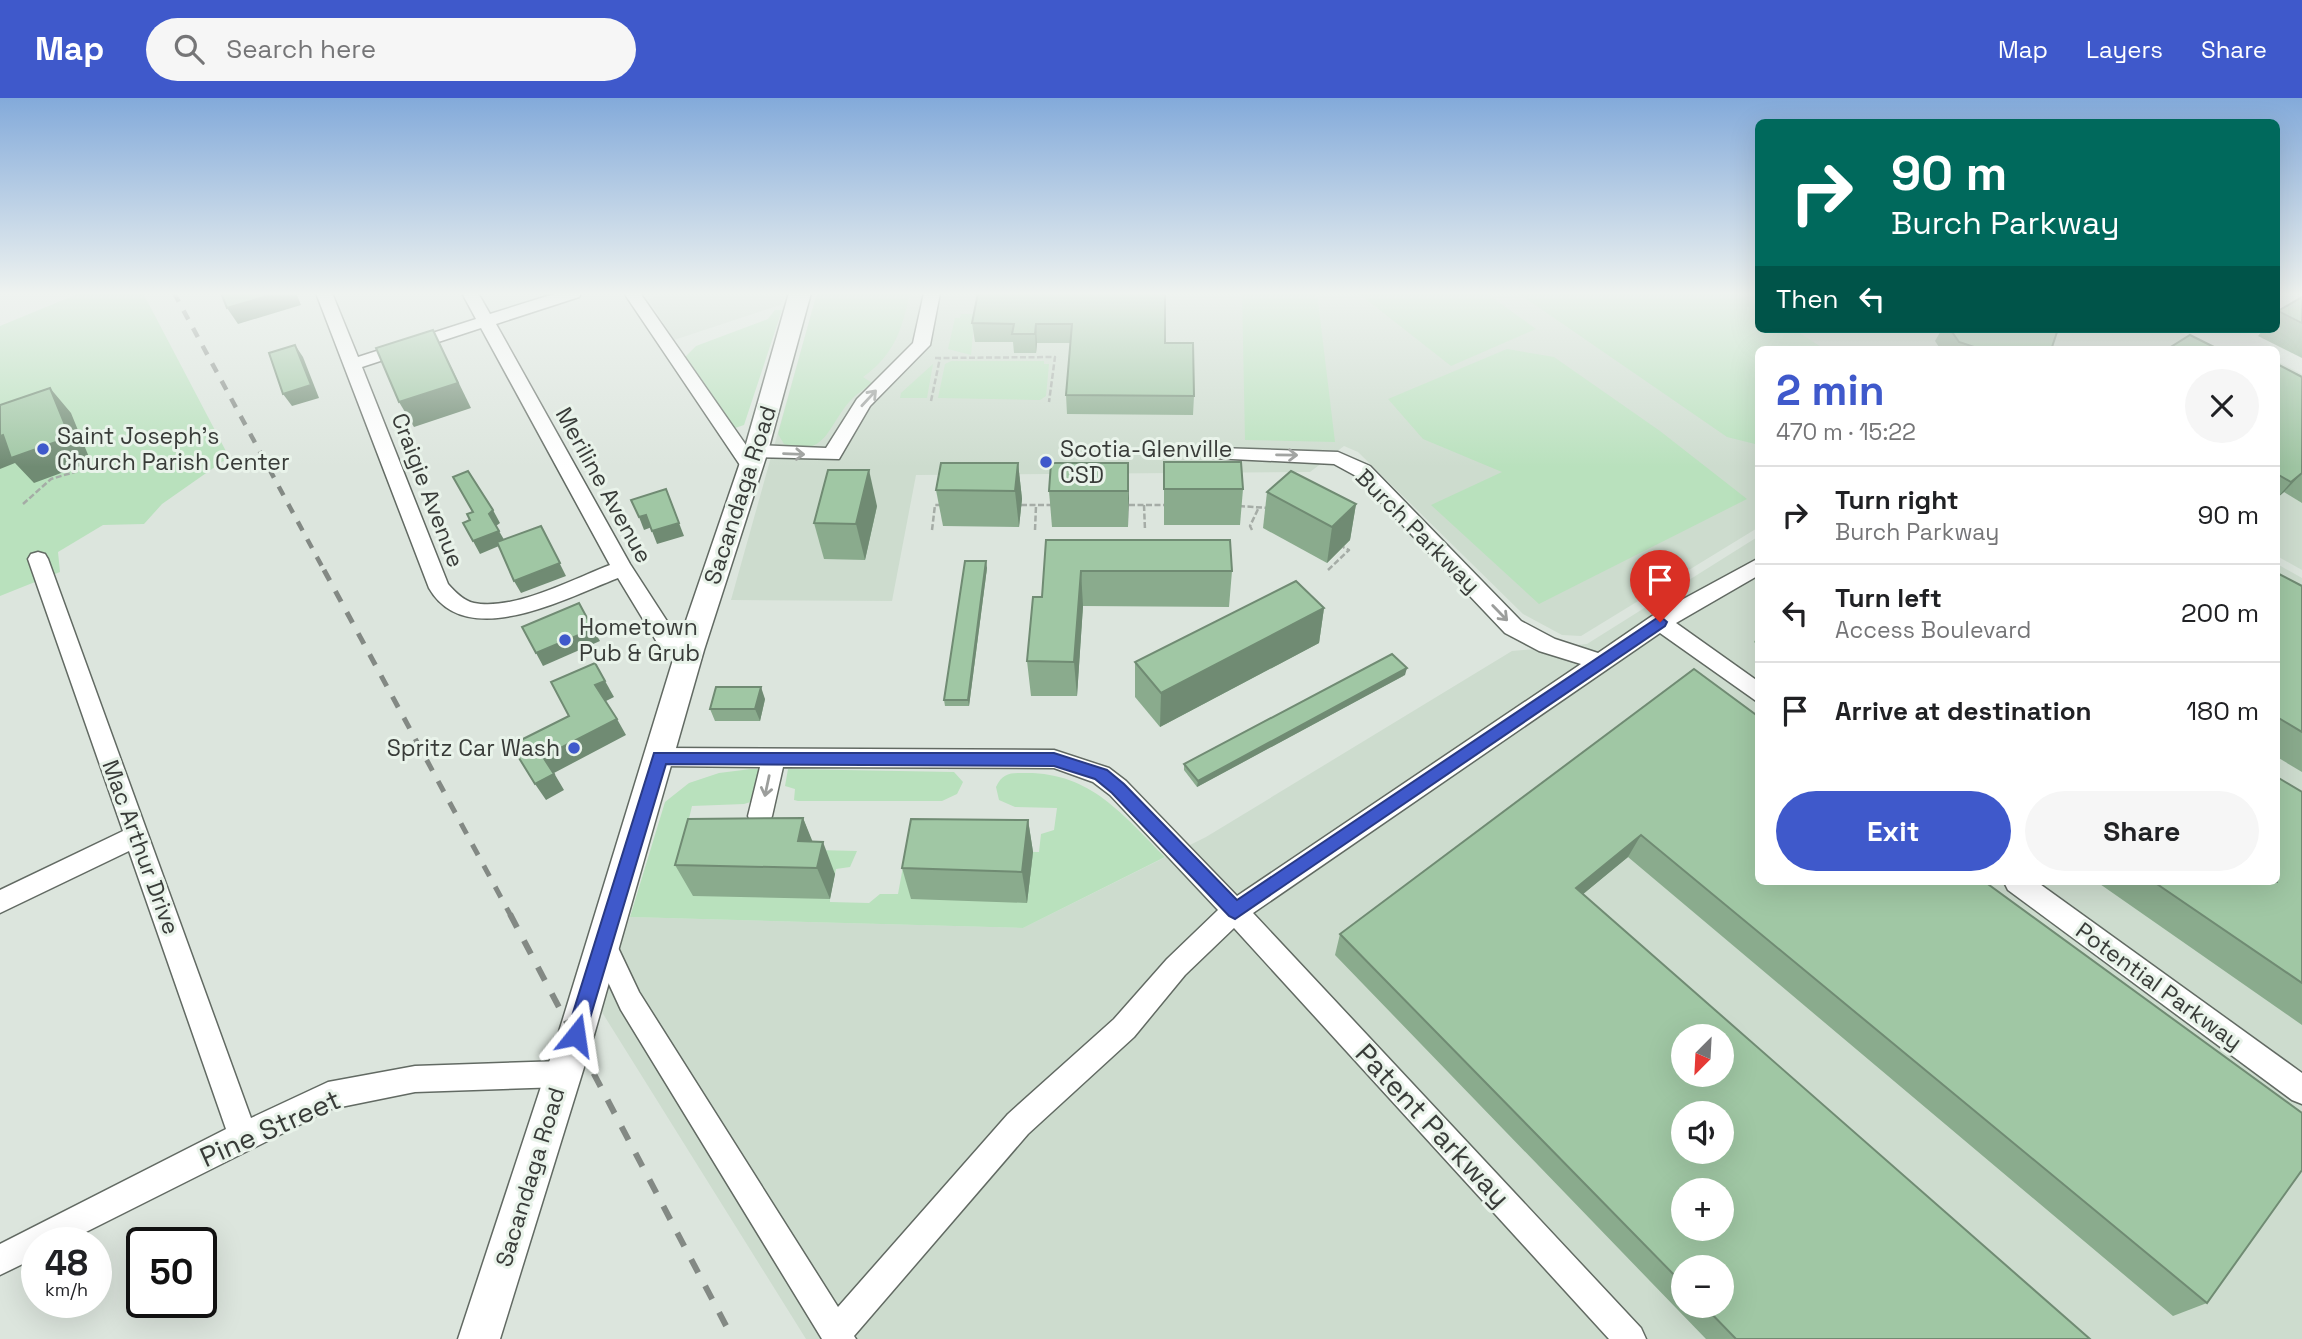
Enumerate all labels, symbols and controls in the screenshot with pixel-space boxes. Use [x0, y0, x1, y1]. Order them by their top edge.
search box [146, 18, 636, 81]
text: Map [35, 28, 104, 70]
icon: search [170, 30, 208, 68]
text: Search here [226, 32, 376, 66]
text: Map [1998, 34, 2048, 65]
text: Layers [2086, 34, 2163, 65]
text: Share [2201, 34, 2267, 65]
text: 90 m [1891, 142, 2007, 204]
icon: right [1776, 147, 1867, 238]
text: Burch Parkway [1891, 203, 2120, 243]
icon: left [1853, 280, 1891, 318]
text: Then [1776, 282, 1839, 316]
text: 2 min [1776, 364, 1885, 417]
button: close [2185, 369, 2259, 443]
one-way arrow [860, 390, 877, 407]
street label: Meriline Avenue [549, 402, 659, 568]
street label: Sacandaga Road [697, 402, 783, 588]
street label: Craigie Avenue [385, 409, 471, 571]
text: 470 m · 15:22 [1776, 417, 1916, 447]
place label: Saint Joseph's Church Parish Center [57, 421, 290, 477]
place label: Scotia-Glenville CSD [1060, 434, 1232, 490]
marker: Saint Joseph's Church Parish Center [35, 441, 51, 457]
one-way arrow [782, 448, 805, 461]
one-way arrow [1275, 448, 1298, 462]
marker: Scotia-Glenville CSD [1038, 454, 1054, 470]
street label: Burch Parkway [1349, 462, 1487, 600]
text: Turn right [1835, 483, 1959, 517]
icon: right [1776, 496, 1814, 534]
text: 90 m [2197, 498, 2259, 532]
text: Burch Parkway [1835, 517, 1999, 547]
pin [1630, 550, 1690, 622]
icon: arrive [1641, 561, 1679, 599]
text: Turn left [1835, 581, 1942, 615]
icon: left [1776, 594, 1814, 632]
text: 200 m [2181, 596, 2259, 630]
one-way arrow [1491, 604, 1508, 621]
place label: Hometown Pub & Grub [579, 612, 700, 668]
text: Access Boulevard [1835, 615, 2031, 645]
marker: Hometown Pub & Grub [557, 632, 573, 648]
icon: arrive [1776, 692, 1814, 730]
text: Arrive at destination [1835, 694, 2092, 728]
text: 180 m [2186, 694, 2259, 728]
place label: Spritz Car Wash [387, 733, 560, 763]
marker: Spritz Car Wash [566, 740, 582, 756]
street label: Mac Arthur Drive [96, 756, 186, 938]
one-way arrow [760, 774, 773, 797]
button: Exit [1776, 791, 2011, 871]
button: Share [2025, 791, 2259, 871]
street label: Potential Parkway [2070, 915, 2248, 1057]
position arrow [539, 998, 613, 1072]
north arrow [1671, 1024, 1734, 1087]
map controls [1671, 1024, 1734, 1318]
street label: Patent Parkway [1348, 1036, 1518, 1214]
street label: Pine Street [194, 1081, 346, 1175]
street label: Sacandaga Road [488, 1084, 572, 1270]
button: sound [1671, 1101, 1734, 1164]
button: + [1671, 1178, 1734, 1241]
speed limit sign: 50 [126, 1227, 217, 1318]
text: 48 [45, 1241, 88, 1285]
button: − [1671, 1255, 1734, 1318]
text: km/h [45, 1278, 88, 1301]

